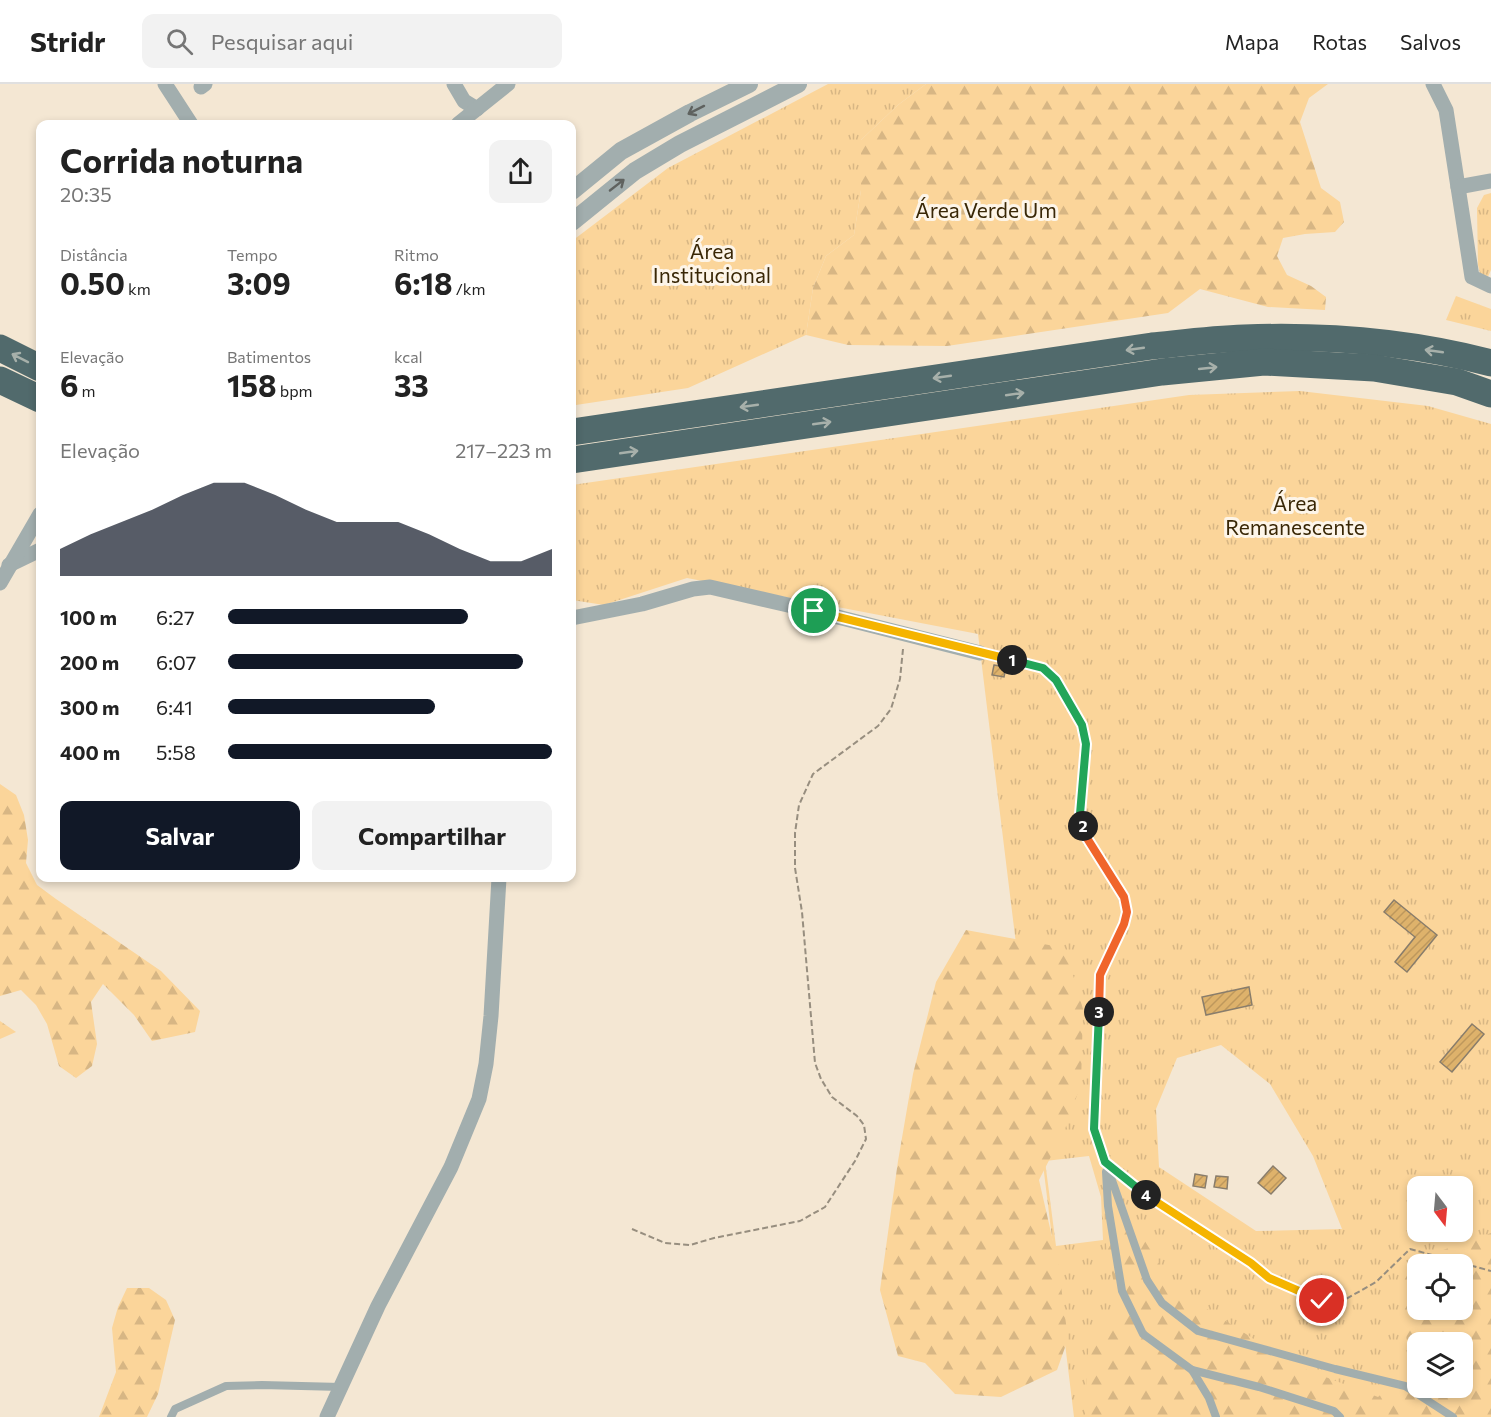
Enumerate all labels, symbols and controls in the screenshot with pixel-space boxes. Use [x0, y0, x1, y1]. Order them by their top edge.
search box [142, 14, 562, 68]
text: Stridr [30, 24, 106, 58]
icon: search [163, 25, 196, 58]
text: Pesquisar aqui [211, 28, 353, 55]
text: Mapa [1225, 29, 1279, 54]
text: Rotas [1312, 29, 1367, 54]
text: Salvos [1400, 29, 1461, 54]
one-way arrow [688, 104, 706, 116]
text: Corrida noturna [60, 139, 303, 180]
button: share [489, 140, 552, 203]
one-way arrow [609, 179, 625, 192]
text: 20:35 [60, 182, 112, 206]
park label: Área Verde Um [915, 197, 1057, 222]
park label: Área Institucional [653, 238, 771, 287]
text: Distância [60, 245, 128, 264]
text: Tempo [227, 245, 277, 264]
text: Ritmo [394, 245, 439, 264]
text: 0.50 [60, 264, 125, 301]
text: 3:09 [227, 264, 291, 301]
text: 6:18 [394, 264, 453, 301]
text: km [125, 279, 151, 298]
text: /km [453, 279, 485, 298]
one-way arrow [1126, 343, 1146, 354]
one-way arrow [1424, 345, 1444, 356]
text: Elevação [60, 347, 124, 366]
text: Batimentos [227, 347, 311, 366]
text: kcal [394, 347, 423, 366]
one-way arrow [12, 352, 29, 364]
one-way arrow [1198, 362, 1218, 373]
text: 6 [60, 366, 79, 403]
text: 158 [227, 366, 277, 403]
text: 33 [394, 366, 429, 403]
one-way arrow [933, 372, 953, 383]
text: m [79, 381, 96, 400]
text: bpm [277, 381, 313, 400]
one-way arrow [1005, 389, 1024, 400]
one-way arrow [740, 401, 760, 412]
one-way arrow [812, 418, 832, 429]
text: Elevação [60, 438, 140, 462]
text: 217–223 m [455, 438, 552, 462]
one-way arrow [619, 446, 639, 457]
park label: Área Remanescente [1225, 490, 1365, 539]
pin [788, 585, 839, 636]
icon: arrive [797, 594, 830, 627]
text: 100 m [60, 605, 117, 629]
text: 6:27 [156, 605, 194, 629]
pin: 1 [997, 645, 1027, 675]
text: 200 m [60, 650, 119, 674]
text: 6:07 [156, 650, 196, 674]
text: 1 [1008, 650, 1016, 669]
text: 300 m [60, 695, 120, 719]
text: 6:41 [156, 695, 193, 719]
text: 400 m [60, 740, 120, 764]
text: 5:58 [156, 740, 196, 764]
button: Salvar [60, 801, 300, 870]
button: Compartilhar [312, 801, 552, 870]
pin: 2 [1068, 811, 1098, 841]
text: 2 [1078, 816, 1088, 835]
pin: 3 [1084, 997, 1114, 1027]
text: 3 [1094, 1002, 1104, 1021]
north arrow [1407, 1176, 1473, 1242]
map controls [1407, 1176, 1473, 1398]
pin: 4 [1131, 1180, 1161, 1210]
text: 4 [1141, 1185, 1151, 1204]
button: locate [1407, 1254, 1473, 1320]
pin [1296, 1275, 1347, 1326]
icon: check [1305, 1284, 1338, 1317]
button: layers [1407, 1332, 1473, 1398]

